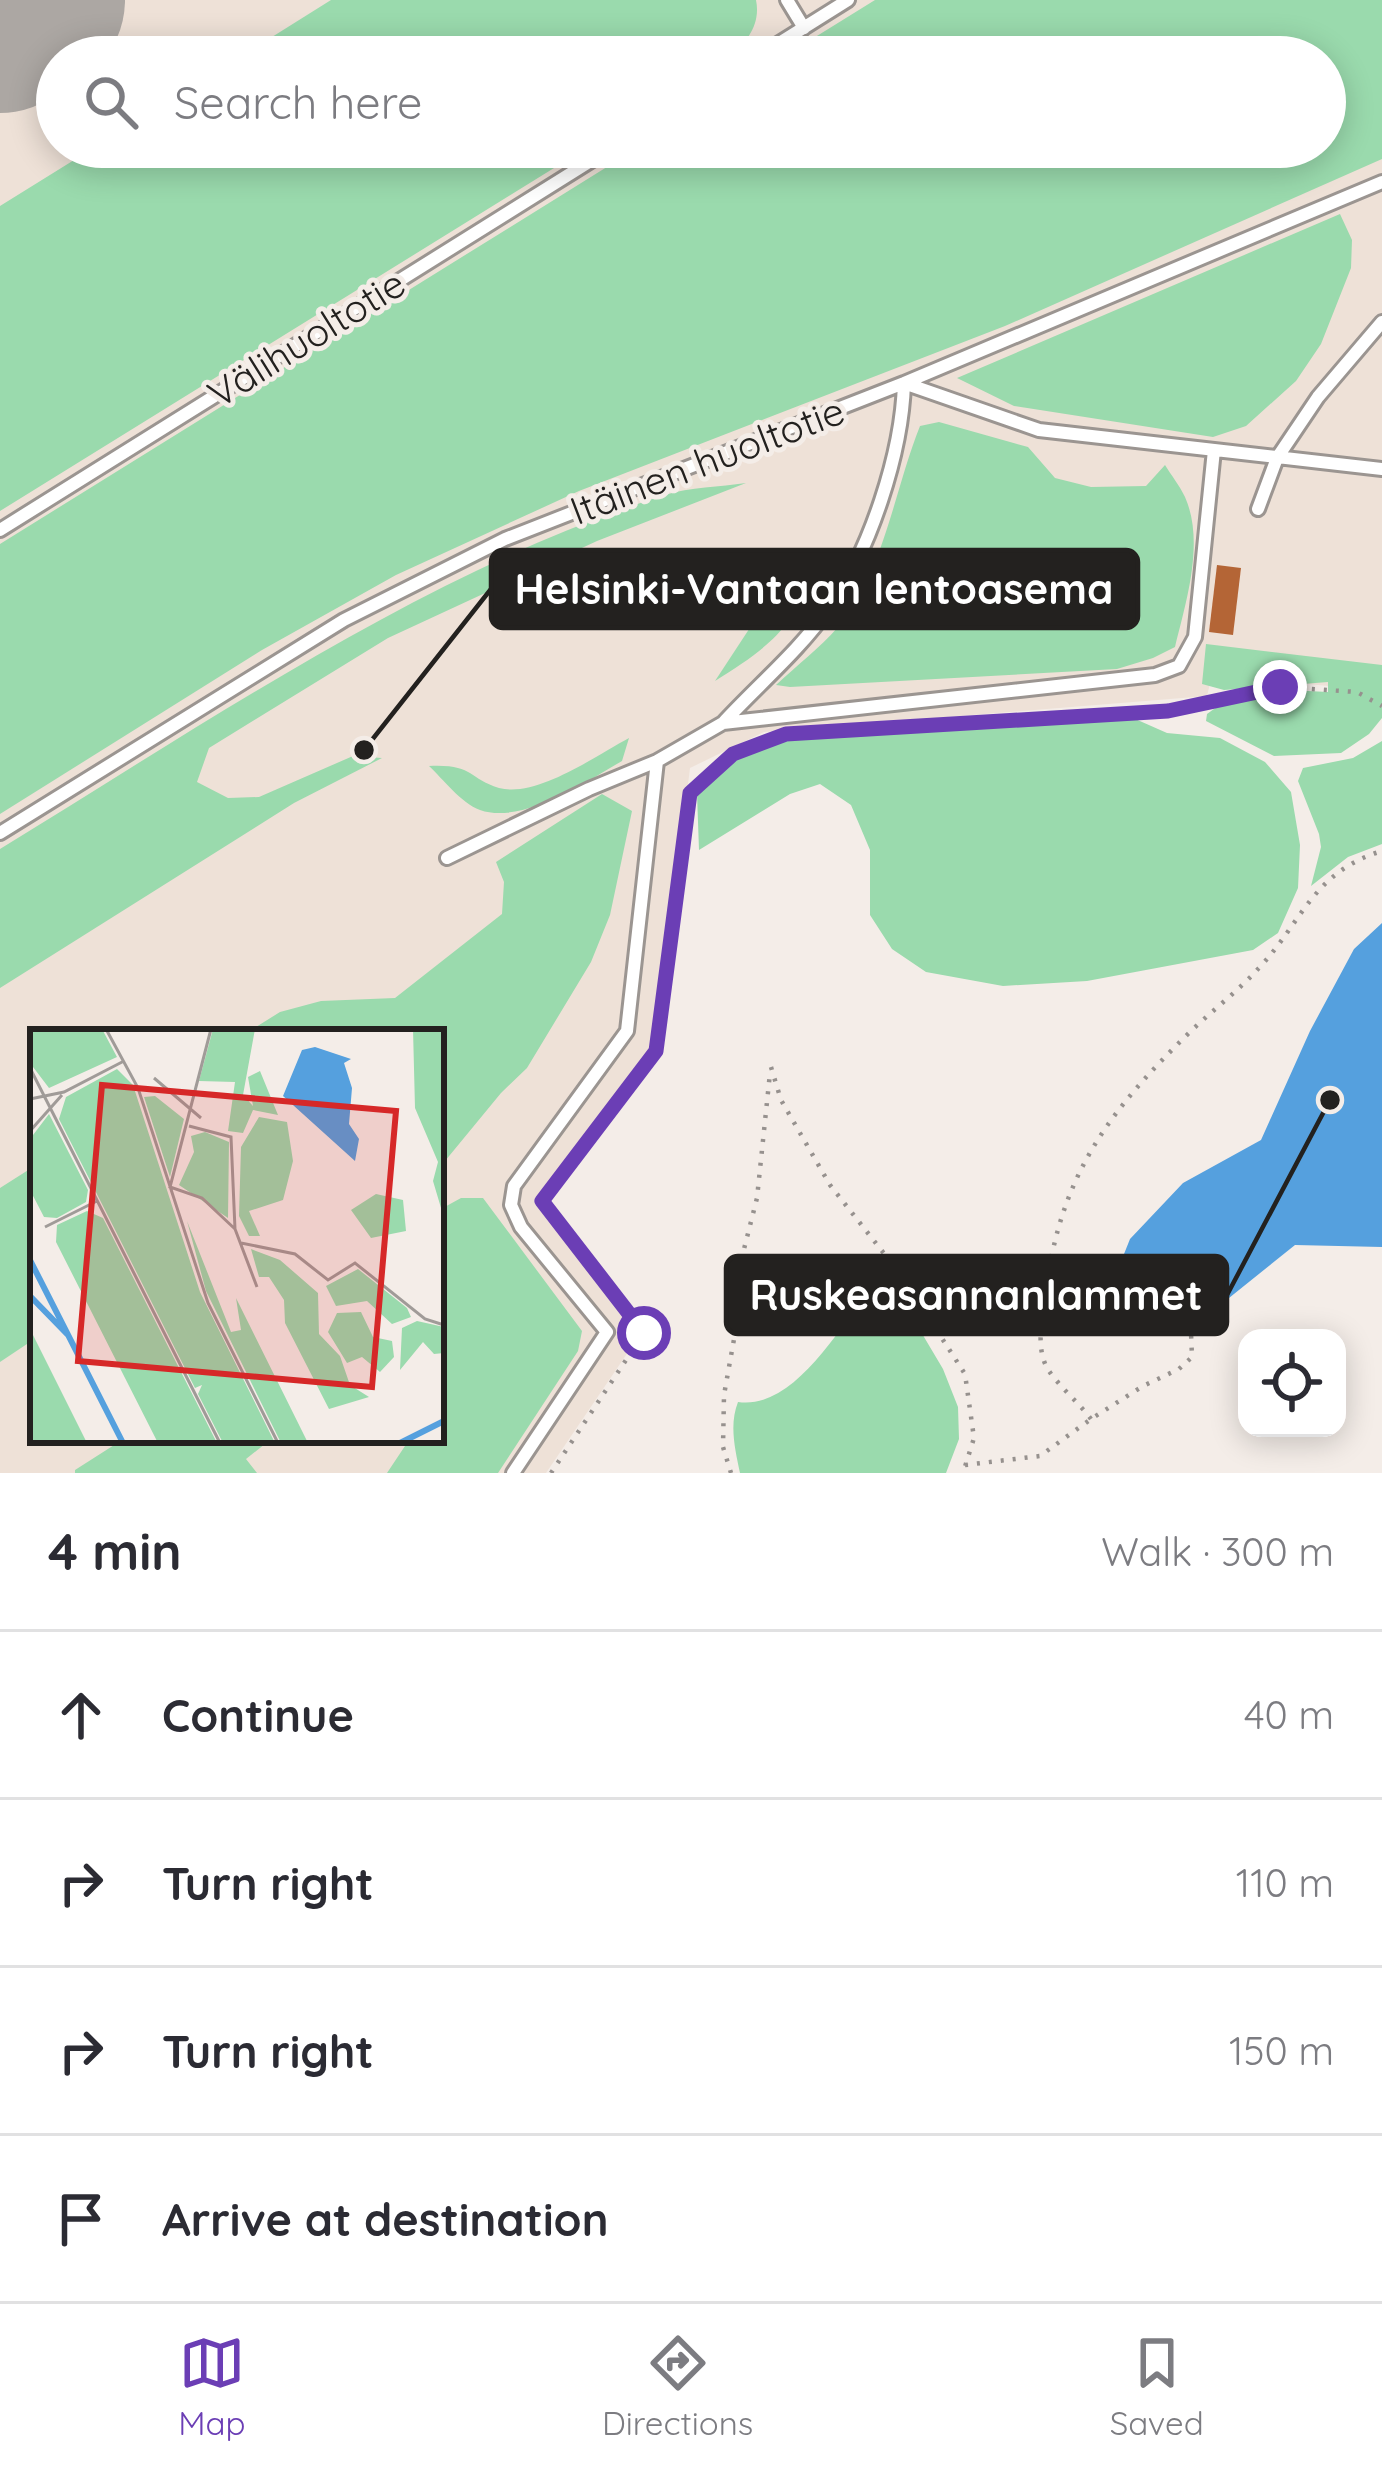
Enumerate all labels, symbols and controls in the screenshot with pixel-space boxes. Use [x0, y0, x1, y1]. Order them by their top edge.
search box [36, 36, 1346, 168]
icon: search [78, 69, 144, 135]
text: Search here [174, 74, 422, 130]
street label: Välihuoltotie [198, 258, 414, 418]
street label: Itäinen huoltotie [563, 385, 851, 535]
callout: Helsinki-Vantaan lentoasema [491, 550, 1138, 628]
text: Helsinki-Vantaan lentoasema [515, 562, 1113, 615]
route end [1253, 660, 1307, 714]
inset map [30, 1029, 444, 1443]
callout: Ruskeasannanlammet [726, 1256, 1227, 1334]
text: Ruskeasannanlammet [749, 1268, 1203, 1321]
route start [617, 1306, 671, 1360]
map controls [1238, 1329, 1346, 1437]
button: locate [1238, 1329, 1346, 1437]
text: 4 min [48, 1519, 182, 1583]
text: Walk · 300 m [1101, 1527, 1334, 1576]
icon: ahead [48, 1682, 114, 1748]
text: Continue [162, 1687, 354, 1743]
text: 40 m [1244, 1690, 1334, 1739]
icon: right [48, 1850, 114, 1916]
text: Turn right [162, 1855, 374, 1911]
text: 110 m [1236, 1858, 1334, 1907]
icon: right [48, 2018, 114, 2084]
text: Turn right [162, 2023, 374, 2079]
text: 150 m [1229, 2026, 1334, 2075]
icon: arrive [48, 2186, 114, 2252]
text: Arrive at destination [162, 2191, 608, 2247]
tab: Map [178, 2330, 246, 2443]
tab: Directions [602, 2330, 753, 2443]
tab: Saved [1110, 2330, 1204, 2443]

